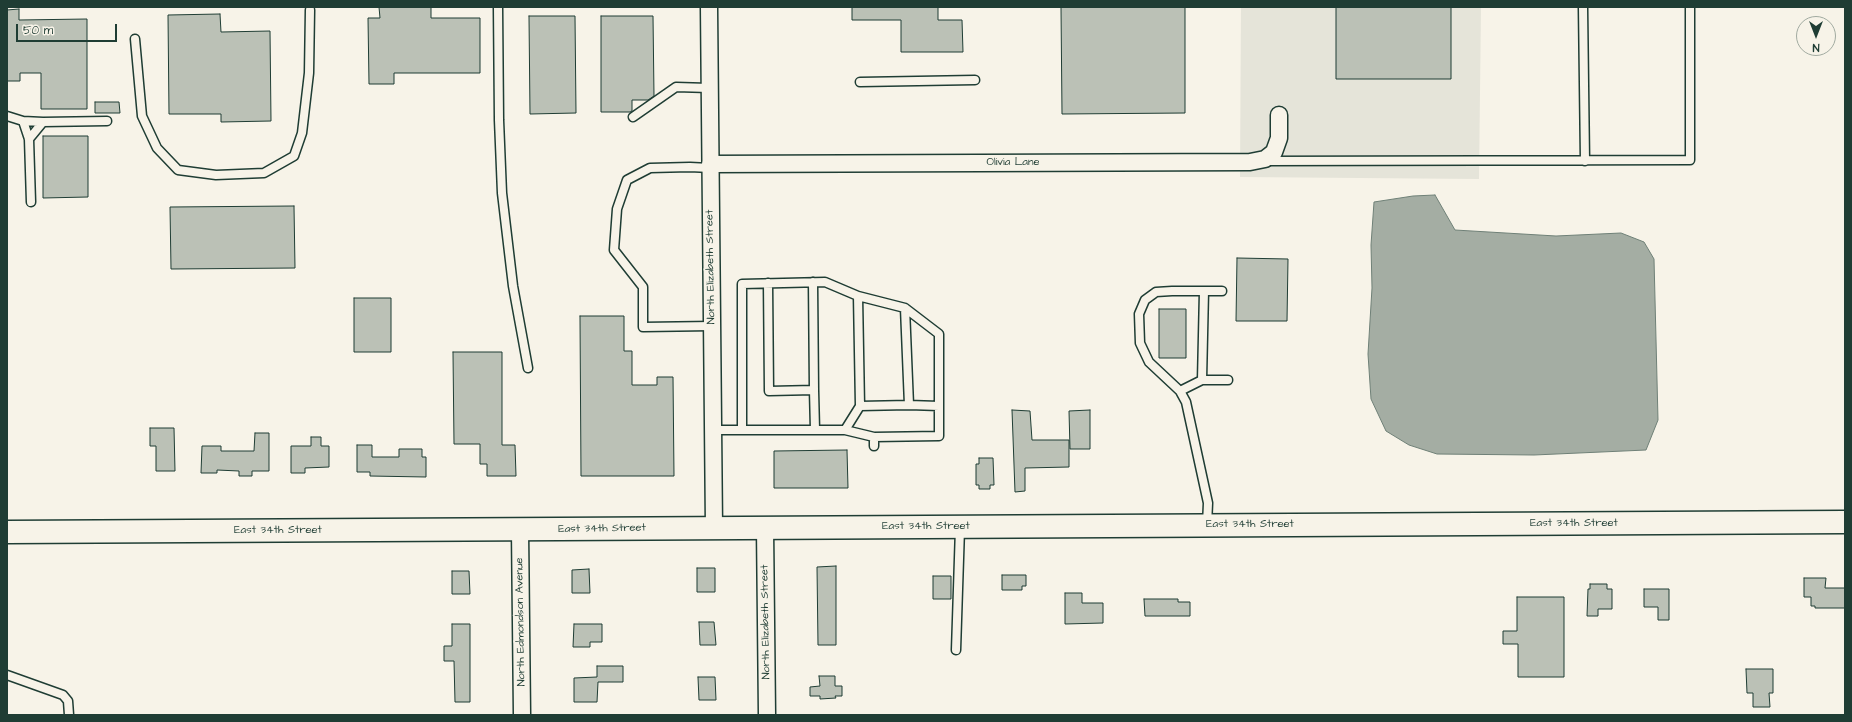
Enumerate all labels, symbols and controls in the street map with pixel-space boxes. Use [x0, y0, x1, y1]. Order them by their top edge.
scale bar [18, 16, 119, 42]
north arrow [1796, 16, 1836, 56]
text: 50 m [23, 22, 53, 39]
text: N [1813, 40, 1819, 55]
street label: Olivia Lane [987, 156, 1039, 170]
street label: North Elizabeth Street [703, 210, 719, 324]
street label: East 34th Street [1530, 517, 1618, 531]
street label: East 34th Street [1206, 518, 1294, 532]
street label: East 34th Street [882, 520, 970, 534]
street label: East 34th Street [558, 522, 646, 536]
street label: East 34th Street [234, 524, 322, 538]
street label: North Edmondson Avenue [513, 557, 529, 687]
street label: North Elizabeth Street [758, 565, 774, 679]

